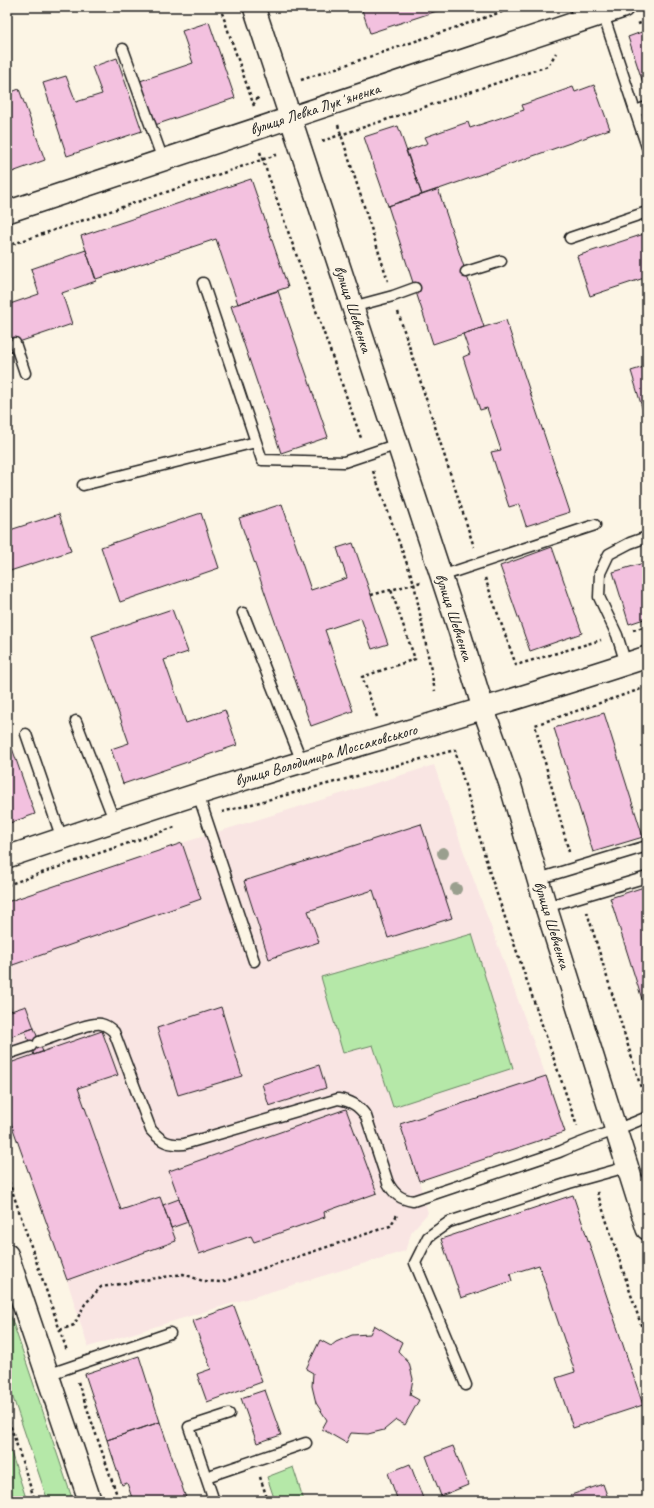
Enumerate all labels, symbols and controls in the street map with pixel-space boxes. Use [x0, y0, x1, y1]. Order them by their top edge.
street label: вулиця Левка Лукʼяненка [247, 78, 384, 139]
street label: вулиця Шевченка [330, 263, 377, 356]
street label: вулиця Шевченка [431, 571, 478, 664]
street label: вулиця Володимира Моссаковського [233, 719, 421, 791]
street label: вулиця Шевченка [529, 879, 575, 973]

